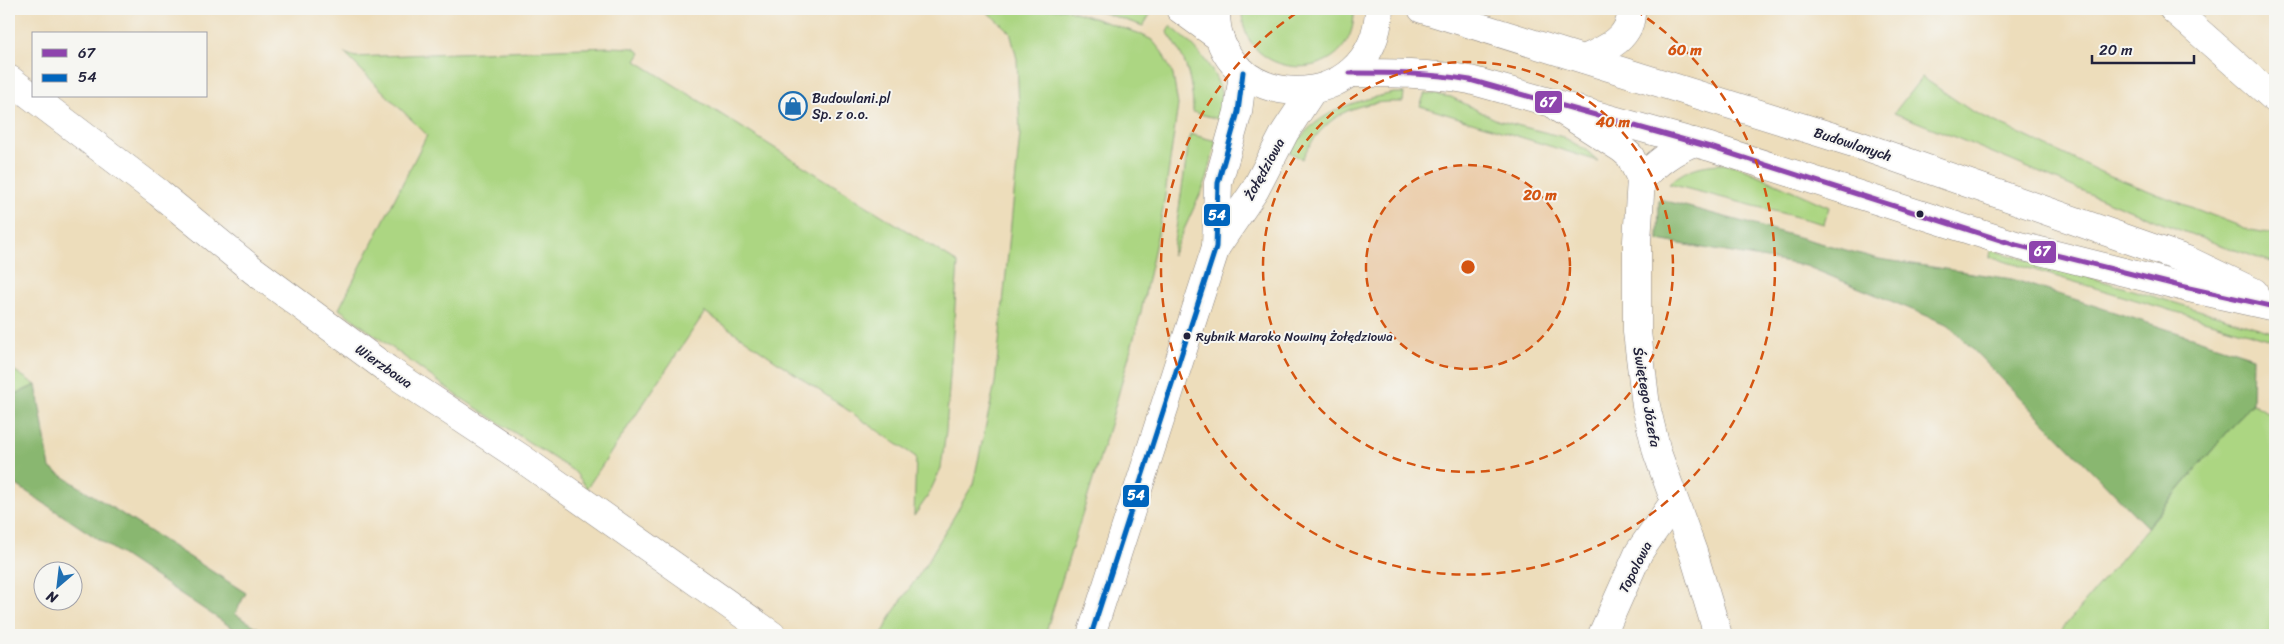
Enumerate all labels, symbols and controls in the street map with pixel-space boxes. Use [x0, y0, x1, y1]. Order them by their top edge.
legend [32, 32, 208, 98]
scale bar [2092, 32, 2194, 64]
text: 60 m [1667, 37, 1702, 63]
text: 20 m [2099, 37, 2133, 63]
text: 67 [78, 40, 97, 66]
text: 54 [78, 64, 97, 90]
place label: Budowlani.pl Sp. z o.o. [812, 86, 892, 127]
line badge: 67 [1534, 90, 1563, 114]
text: 67 [1539, 90, 1557, 115]
shop icon: Budowlani.pl Sp. z o.o. [778, 91, 808, 121]
text: 40 m [1595, 109, 1631, 135]
street label: Budowlanych [1811, 120, 1895, 169]
street label: Żołędziowa [1237, 133, 1292, 205]
text: 20 m [1522, 182, 1557, 208]
line badge: 54 [1203, 203, 1231, 227]
text: 54 [1208, 203, 1226, 228]
unlabelled marker [1915, 209, 1925, 219]
text: 67 [2033, 239, 2051, 264]
line badge: 67 [2028, 240, 2057, 264]
centre of rings [1459, 258, 1477, 276]
place label: Rybnik Maroko Nowiny Żołędziowa [1196, 325, 1393, 348]
marker: Rybnik Maroko Nowiny Żołędziowa [1182, 331, 1192, 341]
street label: Wierzbowa [350, 337, 418, 395]
street label: Świętego Józefa [1625, 345, 1668, 450]
text: 54 [1127, 483, 1145, 508]
line badge: 54 [1122, 484, 1150, 508]
street label: Topolowa [1612, 537, 1659, 598]
north arrow [32, 562, 82, 612]
text: N [42, 584, 63, 611]

